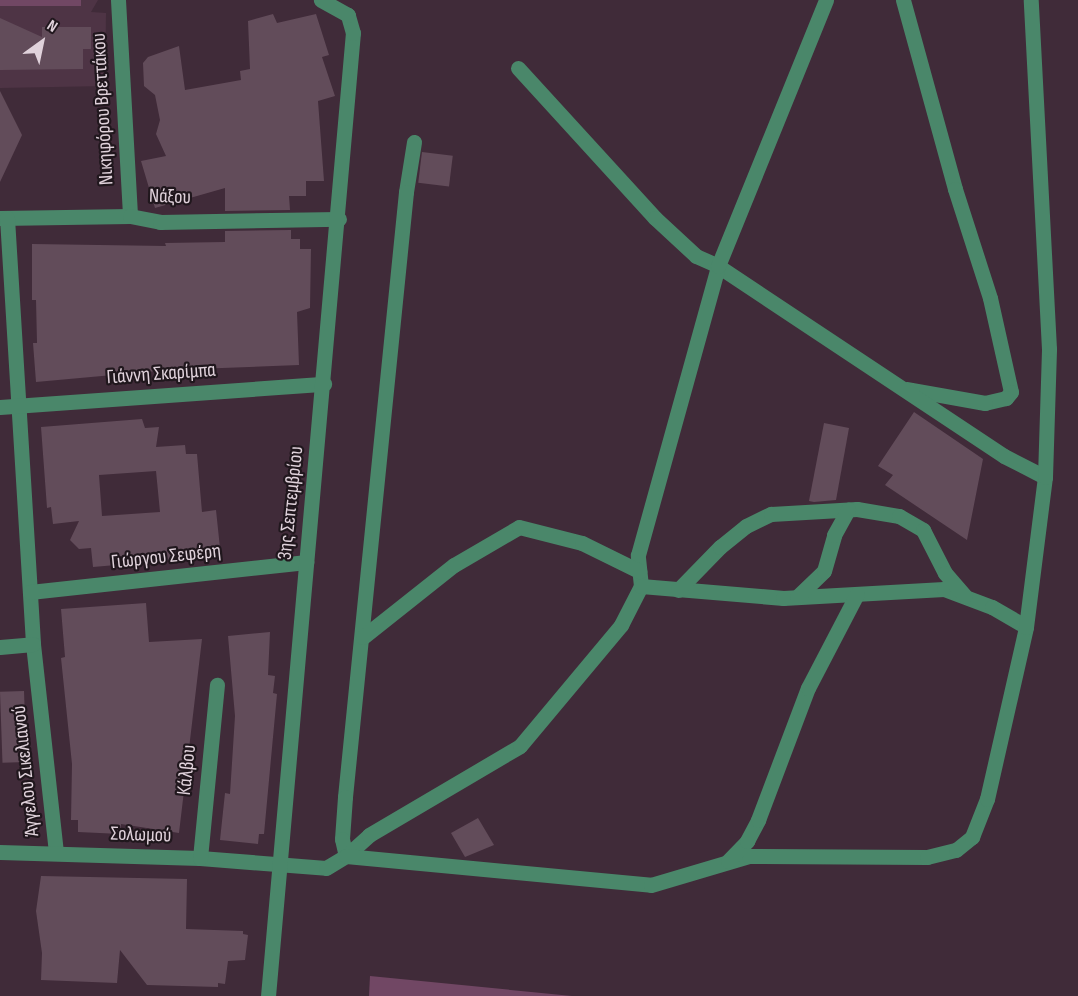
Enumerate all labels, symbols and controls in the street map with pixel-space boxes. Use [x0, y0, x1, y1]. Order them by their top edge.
north arrow [12, 12, 72, 72]
text: N [43, 16, 61, 37]
street label: Νικηφόρου Βρεττάκου [87, 32, 119, 186]
street label: Νάξου [149, 184, 191, 210]
street label: Γιάννη Σκαρίμπα [106, 358, 216, 390]
street label: 3ης Σεπτεμβρίου [273, 445, 309, 561]
street label: Γιώργου Σεφέρη [110, 539, 222, 575]
street label: Άγγελου Σικελιανού [7, 704, 45, 838]
street label: Κάλβου [172, 744, 202, 796]
street label: Σολωμού [110, 822, 172, 848]

